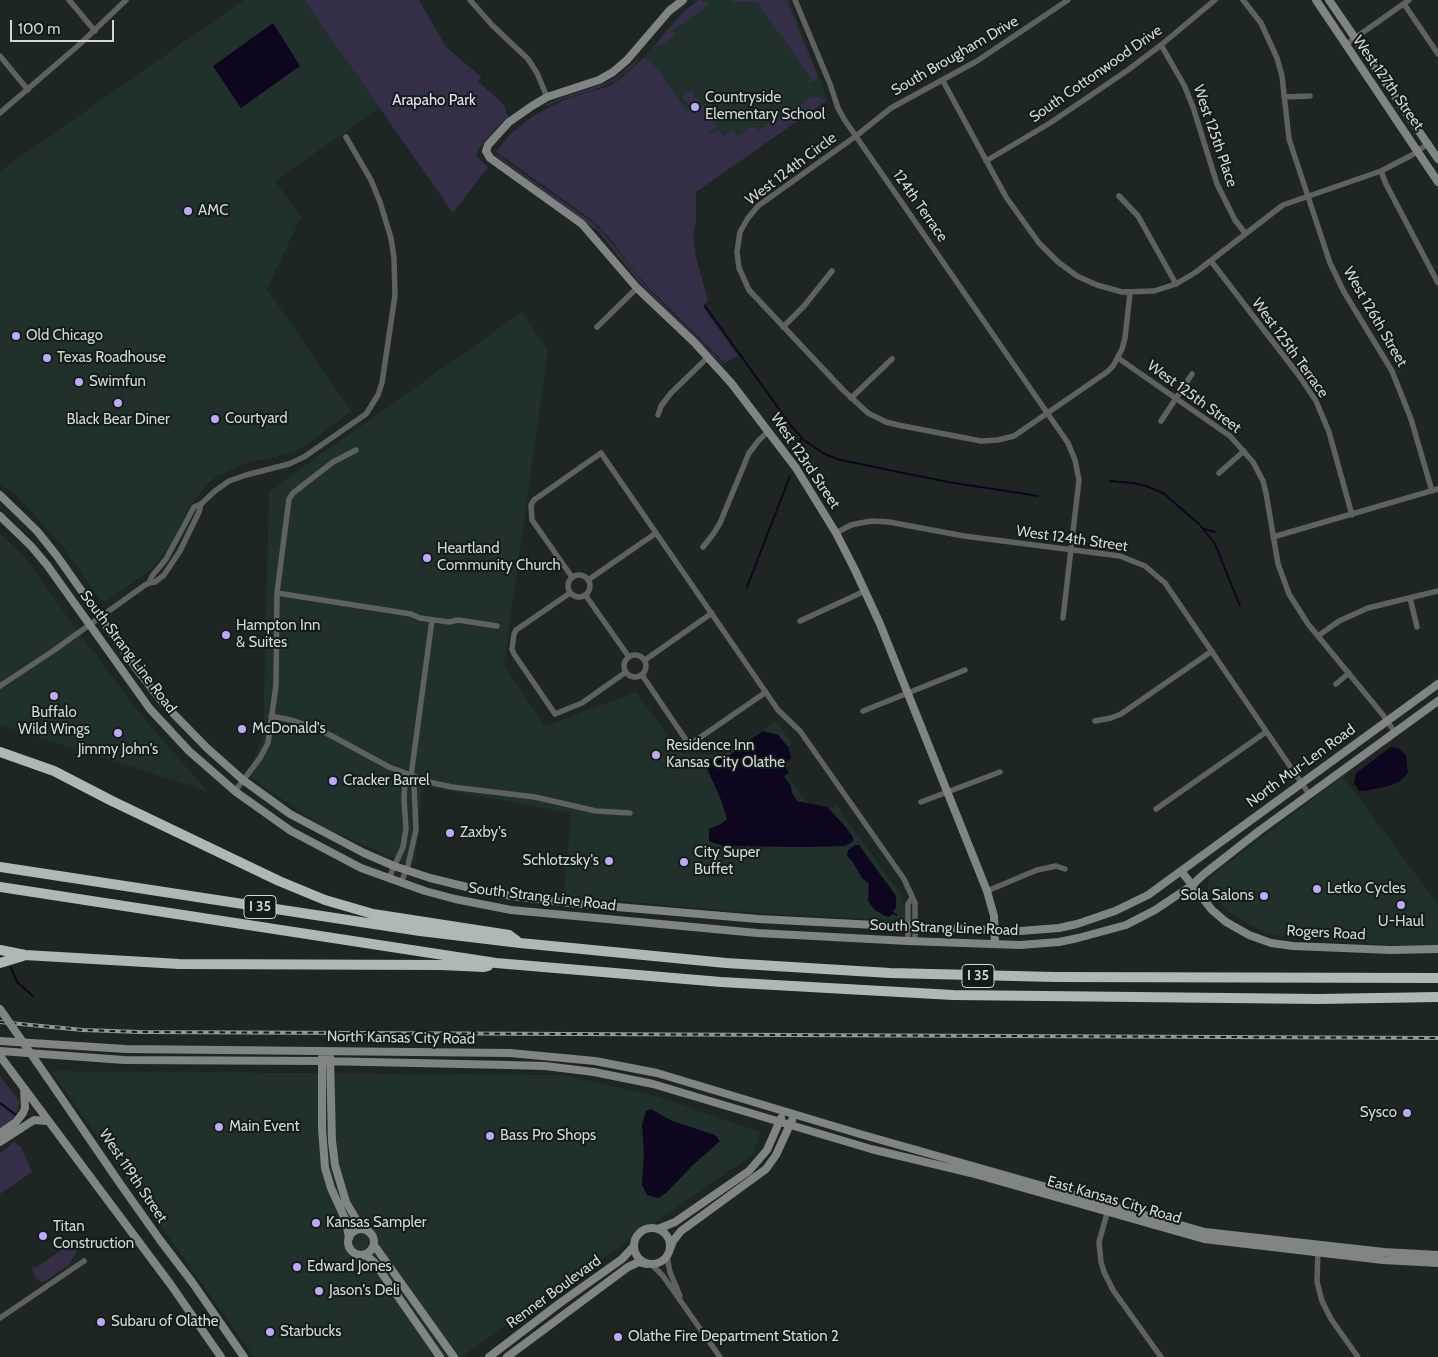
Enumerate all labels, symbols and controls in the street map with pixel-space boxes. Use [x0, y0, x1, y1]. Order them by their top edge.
scale bar [12, 10, 116, 42]
street label: South Brougham Drive [888, 12, 1022, 100]
text: 100 m [18, 20, 60, 38]
street label: South Cottonwood Drive [1026, 21, 1166, 127]
street label: West 127th Street [1349, 32, 1427, 134]
street label: West 125th Place [1189, 82, 1241, 190]
place label: Countryside Elementary School [705, 89, 825, 124]
park label: Arapaho Park [392, 92, 476, 110]
marker: Countryside Elementary School [689, 101, 701, 113]
street label: West 124th Circle [742, 129, 840, 209]
street label: 124th Terrace [889, 167, 951, 245]
place label: AMC [198, 202, 229, 220]
marker: AMC [182, 205, 194, 217]
street label: West 126th Street [1339, 264, 1411, 370]
street label: West 125th Terrace [1248, 295, 1332, 401]
place label: Old Chicago [26, 327, 103, 345]
marker: Old Chicago [10, 330, 22, 342]
place label: Texas Roadhouse [57, 349, 166, 367]
marker: Texas Roadhouse [41, 352, 53, 364]
street label: West 125th Street [1143, 357, 1245, 437]
place label: Swimfun [89, 373, 146, 391]
marker: Swimfun [73, 376, 85, 388]
marker: Black Bear Diner [112, 397, 124, 409]
place label: Courtyard [225, 410, 287, 428]
street label: West 123rd Street [766, 410, 844, 512]
place label: Black Bear Diner [66, 411, 170, 429]
marker: Courtyard [209, 413, 221, 425]
street label: West 124th Street [1015, 522, 1129, 556]
place label: Heartland Community Church [437, 540, 561, 575]
marker: Heartland Community Church [421, 552, 433, 564]
street label: South Strang Line Road [76, 587, 180, 717]
place label: Hampton Inn & Suites [236, 617, 321, 652]
marker: Hampton Inn & Suites [220, 629, 232, 641]
marker: Buffalo Wild Wings [48, 690, 60, 702]
place label: Buffalo Wild Wings [18, 704, 90, 739]
place label: McDonald's [252, 720, 326, 738]
street label: North Mur-Len Road [1243, 721, 1359, 811]
marker: McDonald's [236, 723, 248, 735]
marker: Jimmy John's [112, 727, 124, 739]
place label: Residence Inn Kansas City Olathe [666, 737, 785, 772]
place label: Jimmy John's [78, 741, 158, 759]
marker: Residence Inn Kansas City Olathe [650, 749, 662, 761]
place label: Cracker Barrel [343, 772, 430, 790]
marker: Cracker Barrel [327, 775, 339, 787]
place label: Zaxby's [460, 824, 507, 842]
marker: Zaxby's [444, 827, 456, 839]
place label: City Super Buffet [694, 844, 760, 879]
place label: Schlotzsky's [522, 852, 599, 870]
marker: Schlotzsky's [603, 855, 615, 867]
marker: City Super Buffet [678, 856, 690, 868]
street label: South Strang Line Road [467, 879, 617, 915]
place label: Letko Cycles [1327, 880, 1406, 898]
marker: Letko Cycles [1311, 883, 1323, 895]
place label: Sola Salons [1181, 887, 1254, 905]
marker: Sola Salons [1258, 890, 1270, 902]
road number: I 35 [244, 896, 276, 919]
marker: U-Haul [1395, 899, 1407, 911]
place label: U-Haul [1378, 913, 1424, 931]
street label: South Strang Line Road [869, 916, 1019, 940]
street label: Rogers Road [1286, 922, 1366, 944]
road number: I 35 [962, 964, 994, 988]
street label: North Kansas City Road [327, 1028, 475, 1048]
place label: Sysco [1360, 1104, 1397, 1122]
marker: Sysco [1401, 1107, 1413, 1119]
place label: Main Event [229, 1118, 300, 1136]
marker: Main Event [213, 1121, 225, 1133]
street label: West 119th Street [95, 1126, 171, 1226]
place label: Bass Pro Shops [500, 1127, 596, 1145]
marker: Bass Pro Shops [484, 1130, 496, 1142]
street label: East Kansas City Road [1045, 1172, 1183, 1228]
place label: Kansas Sampler [326, 1214, 426, 1232]
marker: Kansas Sampler [310, 1217, 322, 1229]
place label: Titan Construction [53, 1218, 134, 1253]
marker: Titan Construction [37, 1230, 49, 1242]
street label: Renner Boulevard [503, 1252, 605, 1332]
place label: Edward Jones [307, 1258, 392, 1276]
marker: Edward Jones [291, 1261, 303, 1273]
place label: Jason's Deli [329, 1282, 400, 1300]
marker: Jason's Deli [313, 1285, 325, 1297]
place label: Subaru of Olathe [111, 1313, 218, 1331]
marker: Subaru of Olathe [95, 1316, 107, 1328]
place label: Starbucks [280, 1323, 341, 1341]
marker: Starbucks [264, 1326, 276, 1338]
place label: Olathe Fire Department Station 2 [628, 1328, 839, 1346]
marker: Olathe Fire Department Station 2 [612, 1331, 624, 1343]

